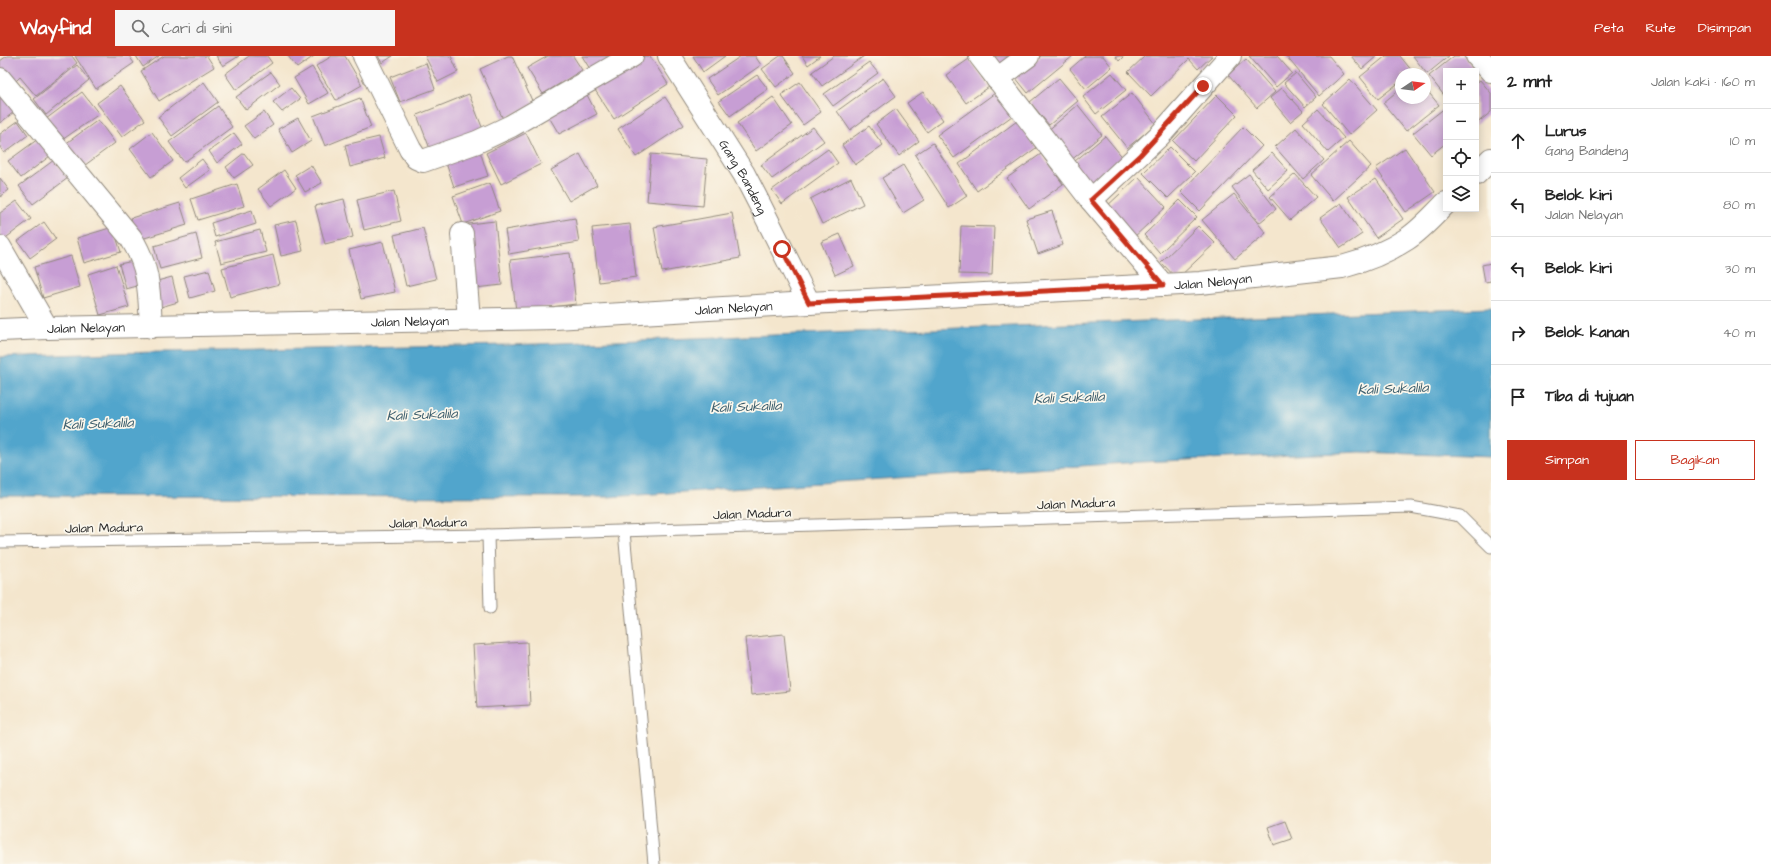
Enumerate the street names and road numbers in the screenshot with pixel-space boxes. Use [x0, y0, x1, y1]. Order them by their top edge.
street label: Gang Bandeng [714, 136, 771, 218]
street label: Jalan Nelayan [1174, 269, 1253, 294]
street label: Jalan Nelayan [694, 297, 774, 320]
street label: Jalan Nelayan [371, 312, 450, 332]
street label: Jalan Nelayan [47, 318, 126, 338]
street label: Jalan Madura [1037, 494, 1116, 514]
street label: Jalan Madura [713, 504, 792, 524]
street label: Jalan Madura [389, 513, 468, 533]
street label: Jalan Madura [65, 518, 144, 538]

